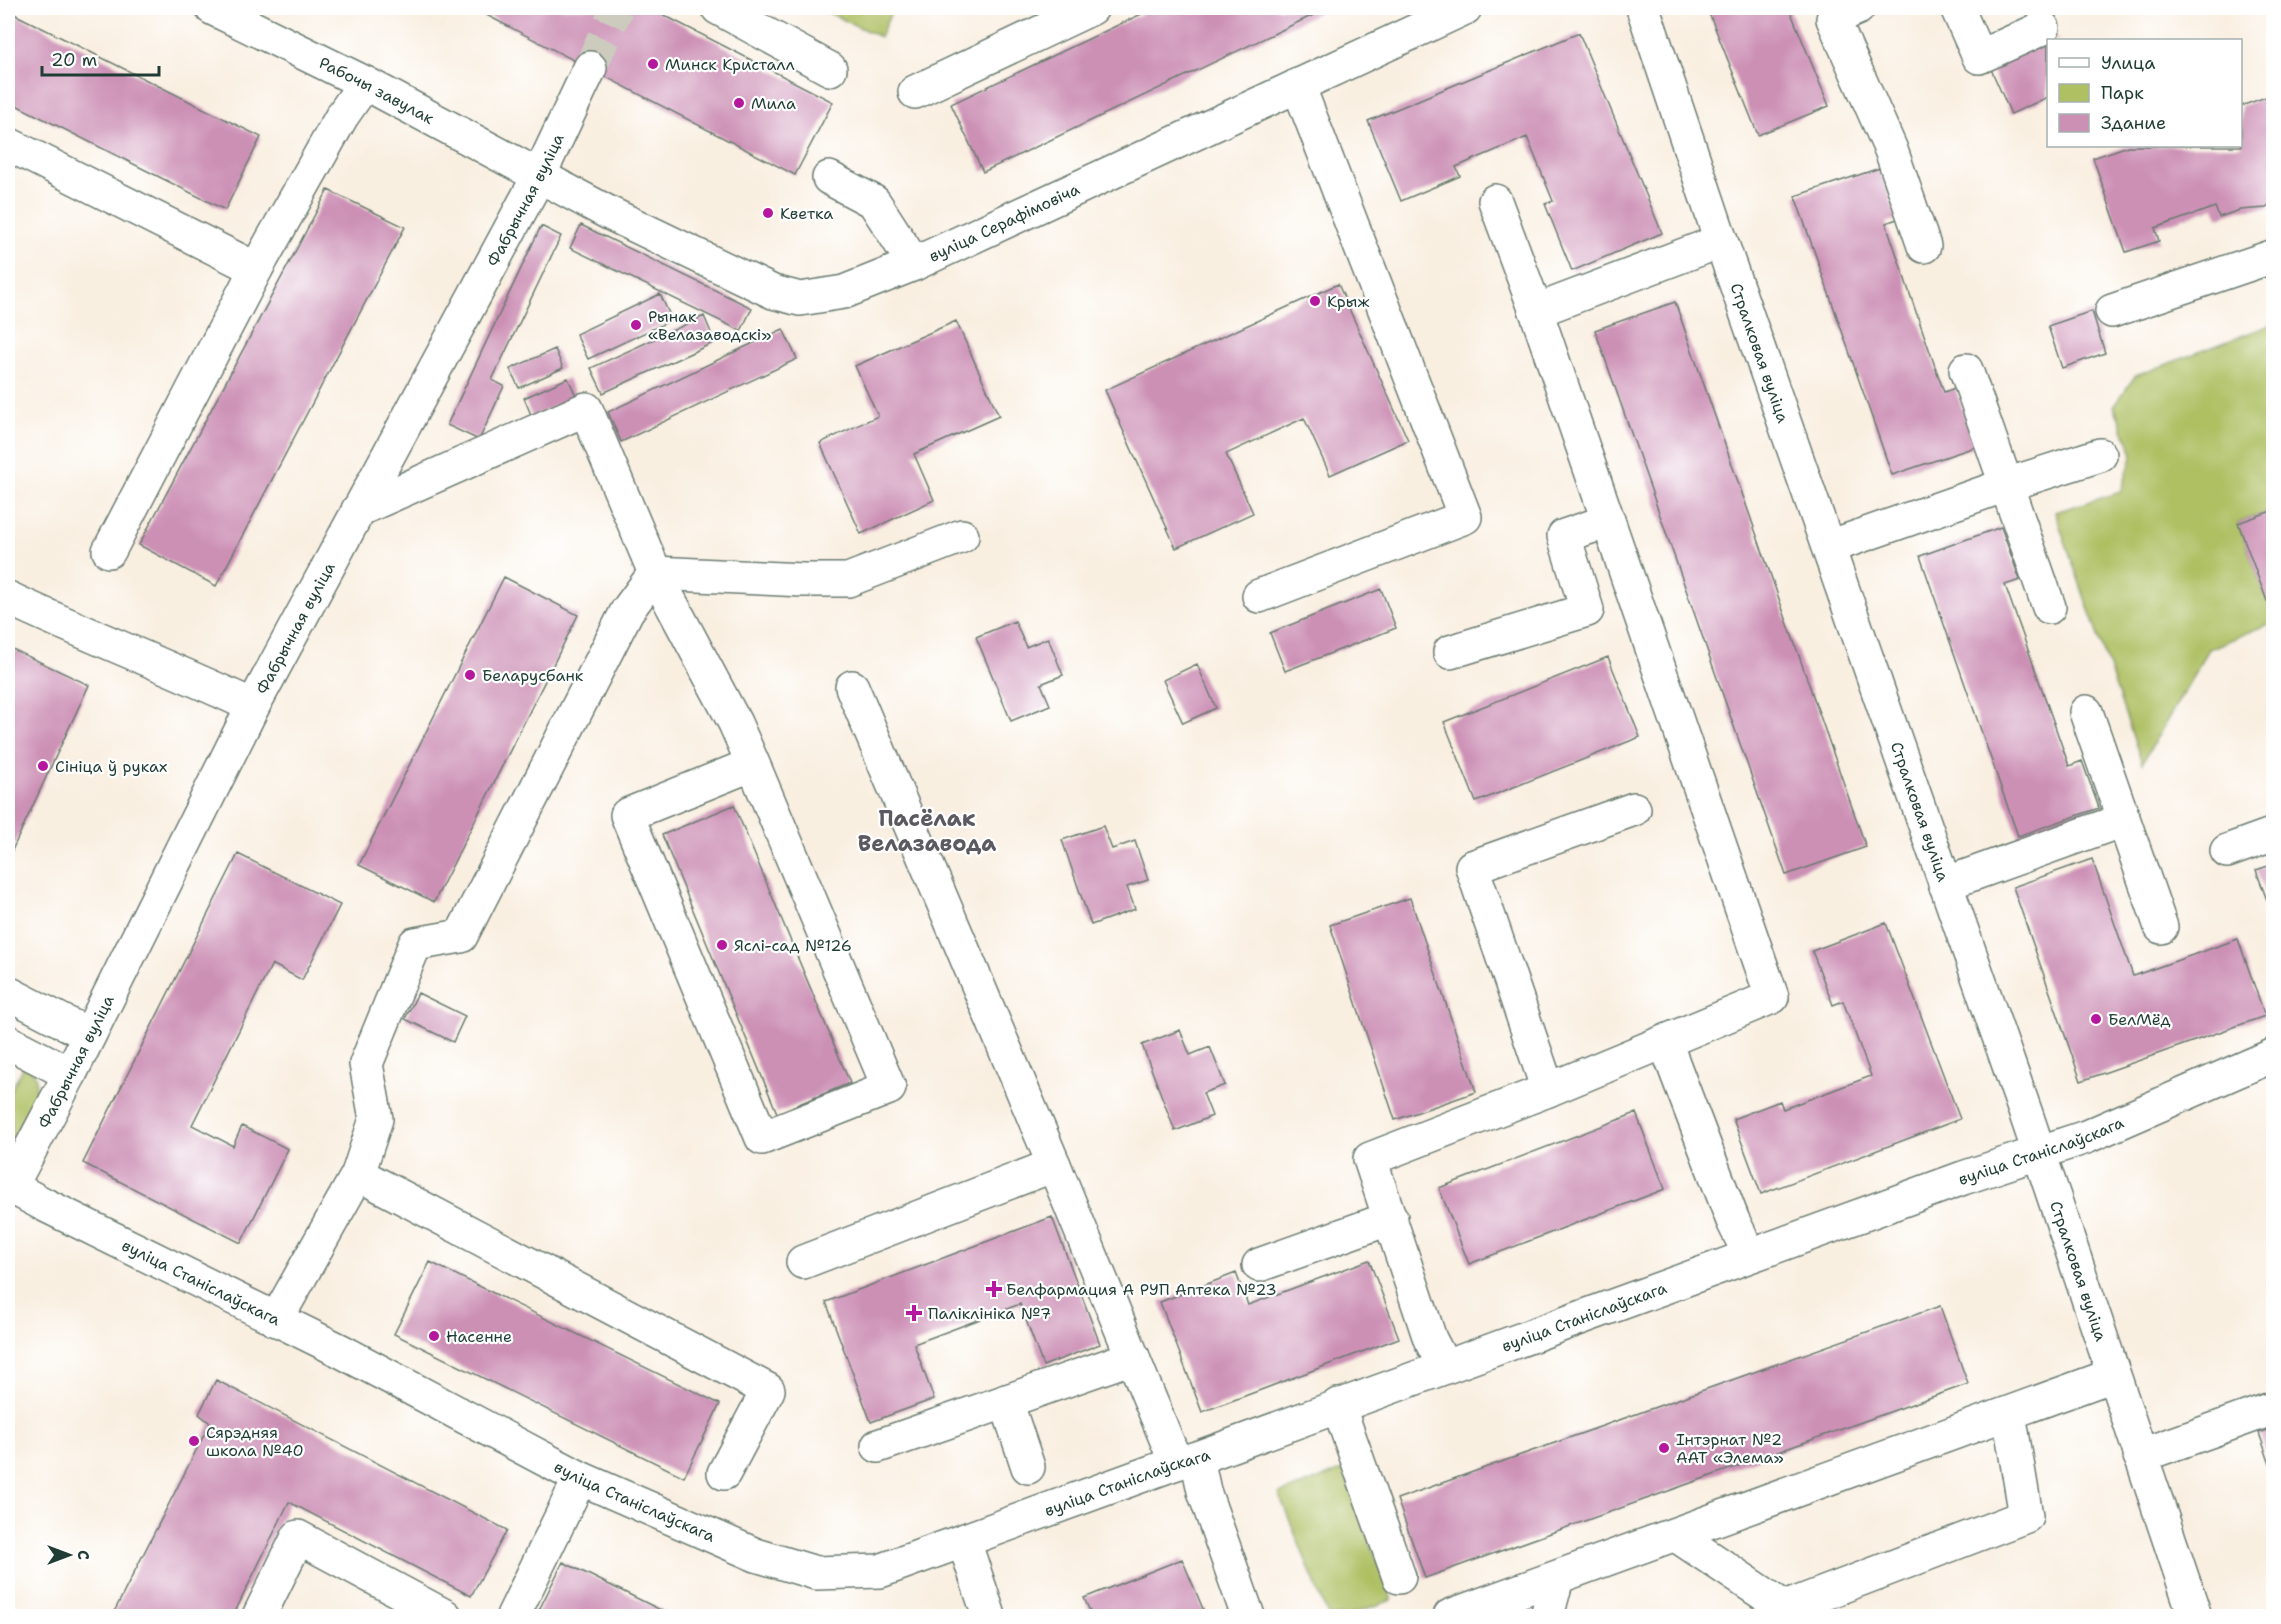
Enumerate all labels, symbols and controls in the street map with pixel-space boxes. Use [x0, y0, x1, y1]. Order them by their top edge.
scale bar [42, 39, 159, 77]
legend [2047, 39, 2242, 147]
text: 20 m [51, 48, 97, 72]
text: Улица [2101, 51, 2155, 75]
street label: Рабочы завулак [316, 52, 438, 129]
place label: Минск Кристалл [665, 54, 795, 75]
marker: Минск Кристалл [646, 57, 660, 71]
text: Парк [2101, 81, 2144, 105]
place label: Мила [751, 93, 796, 114]
marker: Мила [732, 96, 746, 110]
text: Здание [2101, 111, 2166, 135]
street label: Фабрычная вуліца [482, 130, 568, 270]
street label: вуліца Серафімовіча [925, 178, 1083, 266]
place label: Кветка [780, 203, 833, 224]
marker: Кветка [761, 206, 775, 220]
street label: Стралковая вуліца [1726, 280, 1794, 425]
place label: Крыж [1327, 291, 1369, 312]
marker: Крыж [1308, 294, 1322, 308]
place label: Рынак «Велазаводскі» [648, 306, 771, 345]
marker: Рынак «Велазаводскі» [629, 318, 643, 332]
street label: Фабрычная вуліца [251, 558, 339, 698]
place label: Беларусбанк [482, 665, 584, 686]
marker: Беларусбанк [463, 668, 477, 682]
street label: Стралковая вуліца [1886, 739, 1954, 884]
place label: Сініца ў руках [55, 756, 167, 777]
marker: Сініца ў руках [36, 759, 50, 773]
district label: Пасёлак Велазавода [858, 804, 996, 858]
place label: Яслі-сад №126 [734, 935, 852, 956]
marker: Яслі-сад №126 [715, 938, 729, 952]
street label: Фабрычная вуліца [33, 991, 118, 1132]
place label: БелМёд [2108, 1009, 2171, 1030]
marker: БелМёд [2089, 1012, 2103, 1026]
street label: вуліца Станіслаўскага [1955, 1111, 2127, 1189]
street label: Стралковая вуліца [2045, 1198, 2112, 1344]
street label: вуліца Станіслаўскага [119, 1234, 284, 1330]
street label: вуліца Станіслаўскага [1499, 1277, 1669, 1356]
place label: Белфармация А РУП Аптека №23 [1006, 1279, 1277, 1300]
marker: Белфармация А РУП Аптека №23 [987, 1282, 1001, 1296]
place label: Паліклініка №7 [928, 1303, 1051, 1324]
marker: Паліклініка №7 [905, 1304, 923, 1322]
place label: Насенне [446, 1326, 512, 1347]
marker: Насенне [427, 1329, 441, 1343]
place label: Сярэдняя школа №40 [206, 1422, 304, 1461]
place label: Інтэрнат №2 ААТ «Элема» [1676, 1429, 1784, 1468]
marker: Сярэдняя школа №40 [187, 1434, 201, 1448]
marker: Інтэрнат №2 ААТ «Элема» [1657, 1441, 1671, 1455]
street label: вуліца Станіслаўскага [1041, 1444, 1213, 1521]
street label: вуліца Станіслаўскага [551, 1456, 718, 1546]
north arrow [39, 1525, 99, 1585]
text: С [73, 1550, 94, 1560]

